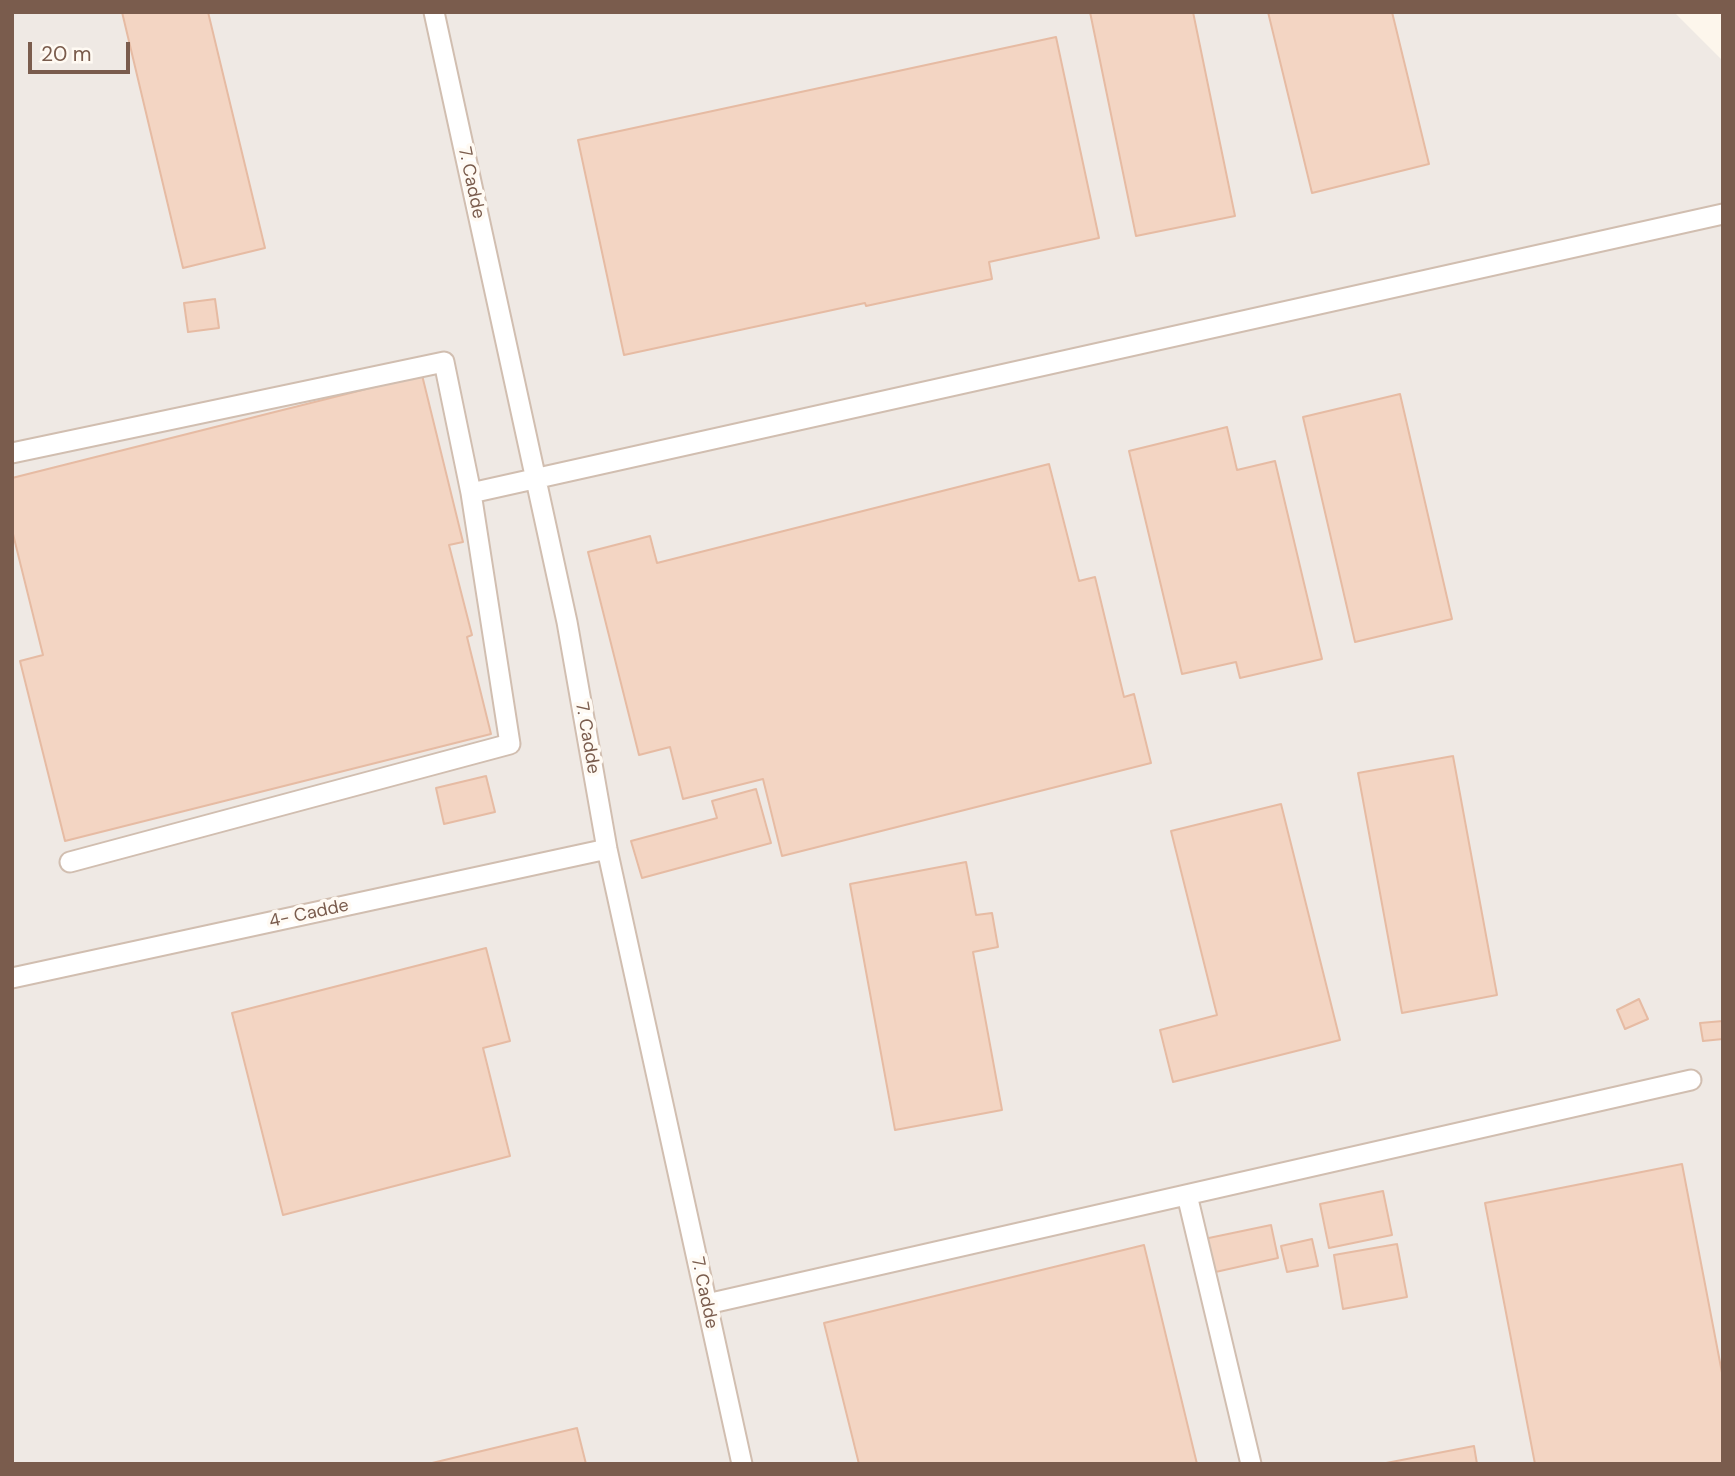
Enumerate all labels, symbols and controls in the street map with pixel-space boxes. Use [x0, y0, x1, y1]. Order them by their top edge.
scale bar [32, 28, 133, 72]
text: 20 m [41, 40, 92, 68]
street label: 7. Cadde [453, 145, 489, 221]
street label: 7. Cadde [570, 700, 604, 776]
street label: 4- Cadde [267, 895, 351, 933]
street label: 7. Cadde [686, 1255, 722, 1331]

